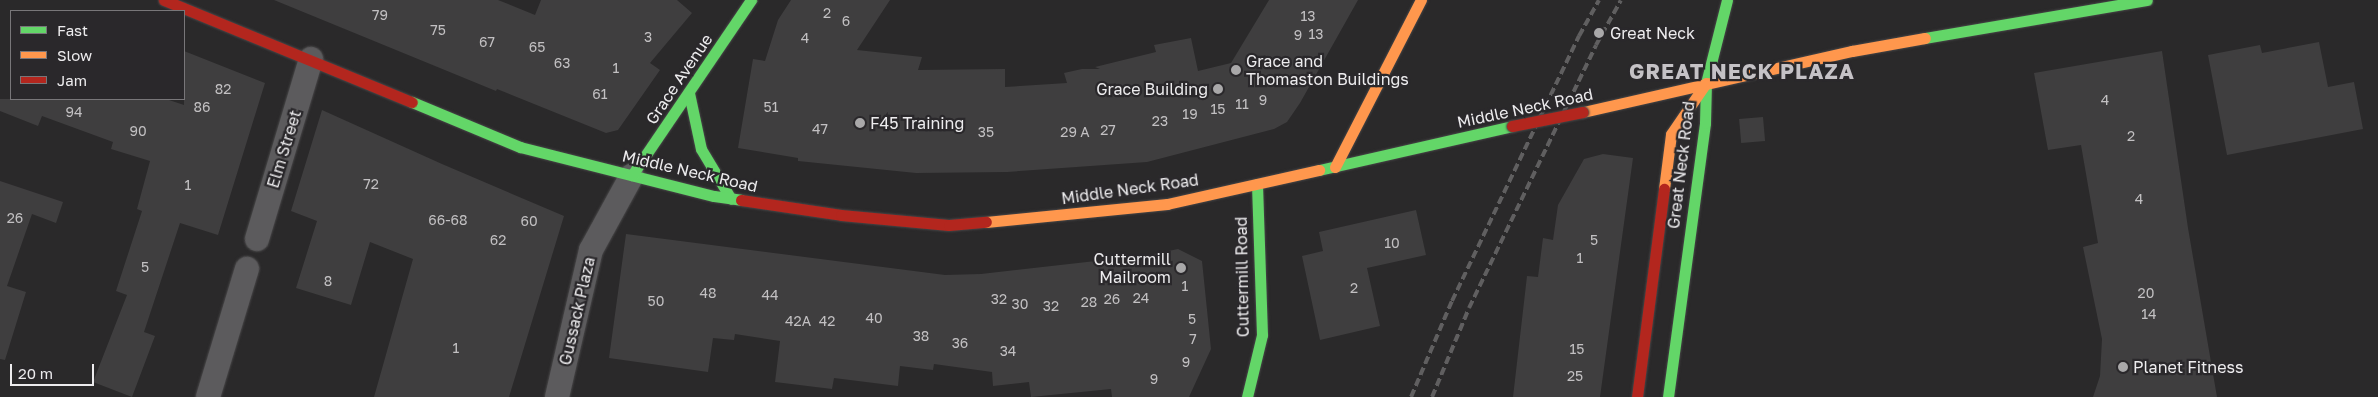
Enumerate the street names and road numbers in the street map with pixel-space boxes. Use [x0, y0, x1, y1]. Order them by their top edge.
street label: Grace Avenue [642, 30, 716, 128]
street label: Middle Neck Road [1455, 84, 1595, 132]
street label: Great Neck Road [1664, 100, 1698, 230]
street label: Elm Street [263, 108, 305, 190]
street label: Middle Neck Road [620, 146, 760, 196]
street label: Middle Neck Road [1060, 170, 1200, 208]
street label: Cuttermill Road [1231, 217, 1253, 337]
street label: Gussack Plaza [555, 255, 599, 367]

